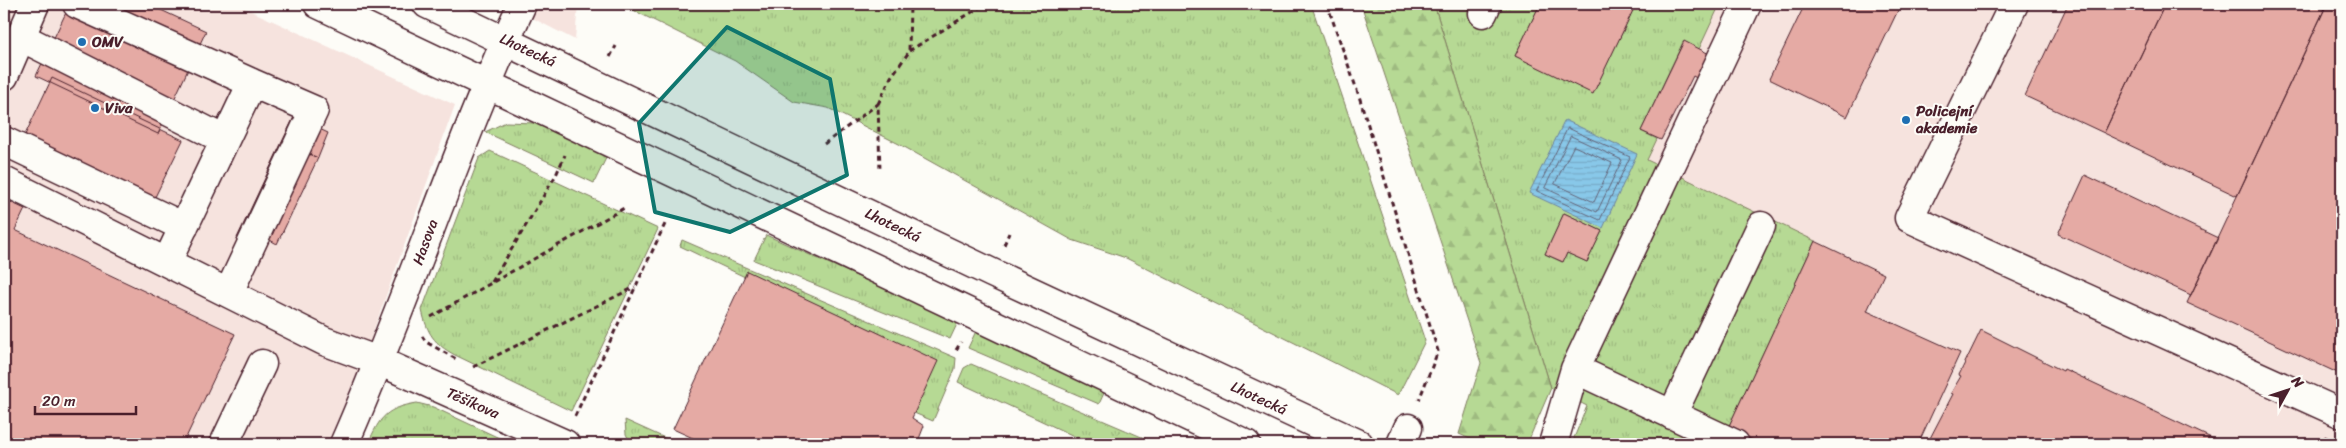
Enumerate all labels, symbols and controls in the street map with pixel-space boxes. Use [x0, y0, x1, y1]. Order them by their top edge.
street label: Lhotecká [495, 26, 561, 75]
place label: OMV [91, 29, 124, 55]
marker: OMV [76, 36, 88, 48]
place label: Viva [105, 95, 133, 121]
place label: Policejní akademie [1915, 98, 1978, 141]
marker: Viva [89, 102, 101, 114]
marker: Policejní akademie [1900, 114, 1912, 126]
street label: Lhotecká [860, 200, 926, 250]
street label: Hasova [405, 215, 445, 269]
north arrow [2264, 366, 2314, 416]
text: N [2284, 369, 2310, 394]
street label: Lhotecká [1226, 374, 1292, 423]
street label: Těšíkova [442, 380, 504, 426]
scale bar [35, 383, 136, 415]
text: 20 m [42, 388, 76, 414]

